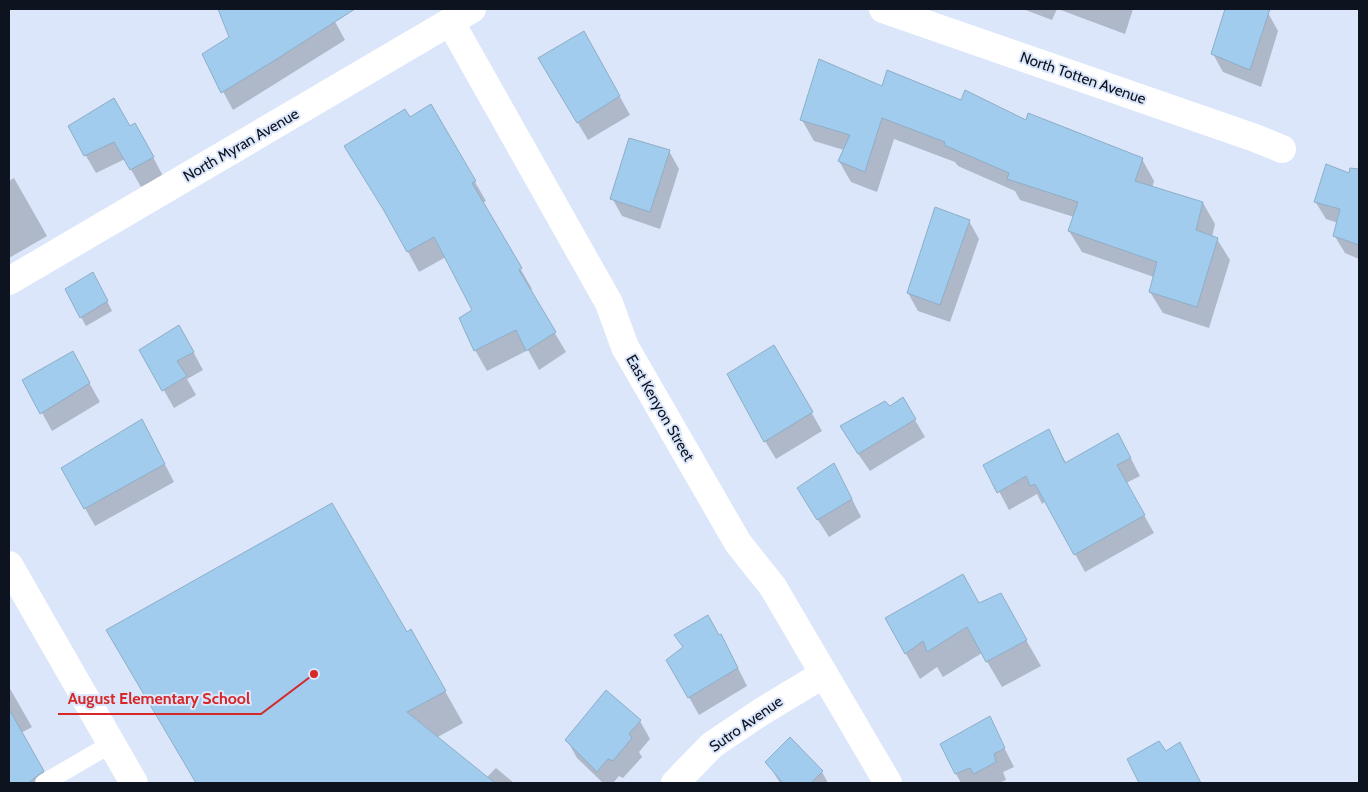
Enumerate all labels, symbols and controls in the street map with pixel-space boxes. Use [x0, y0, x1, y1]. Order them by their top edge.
street label: North Totten Avenue [1018, 48, 1149, 108]
street label: North Myran Avenue [180, 104, 302, 185]
street label: East Kenyon Street [622, 352, 698, 464]
callout: August Elementary School [58, 683, 261, 714]
text: August Elementary School [68, 689, 250, 708]
street label: Sutro Avenue [706, 692, 786, 756]

